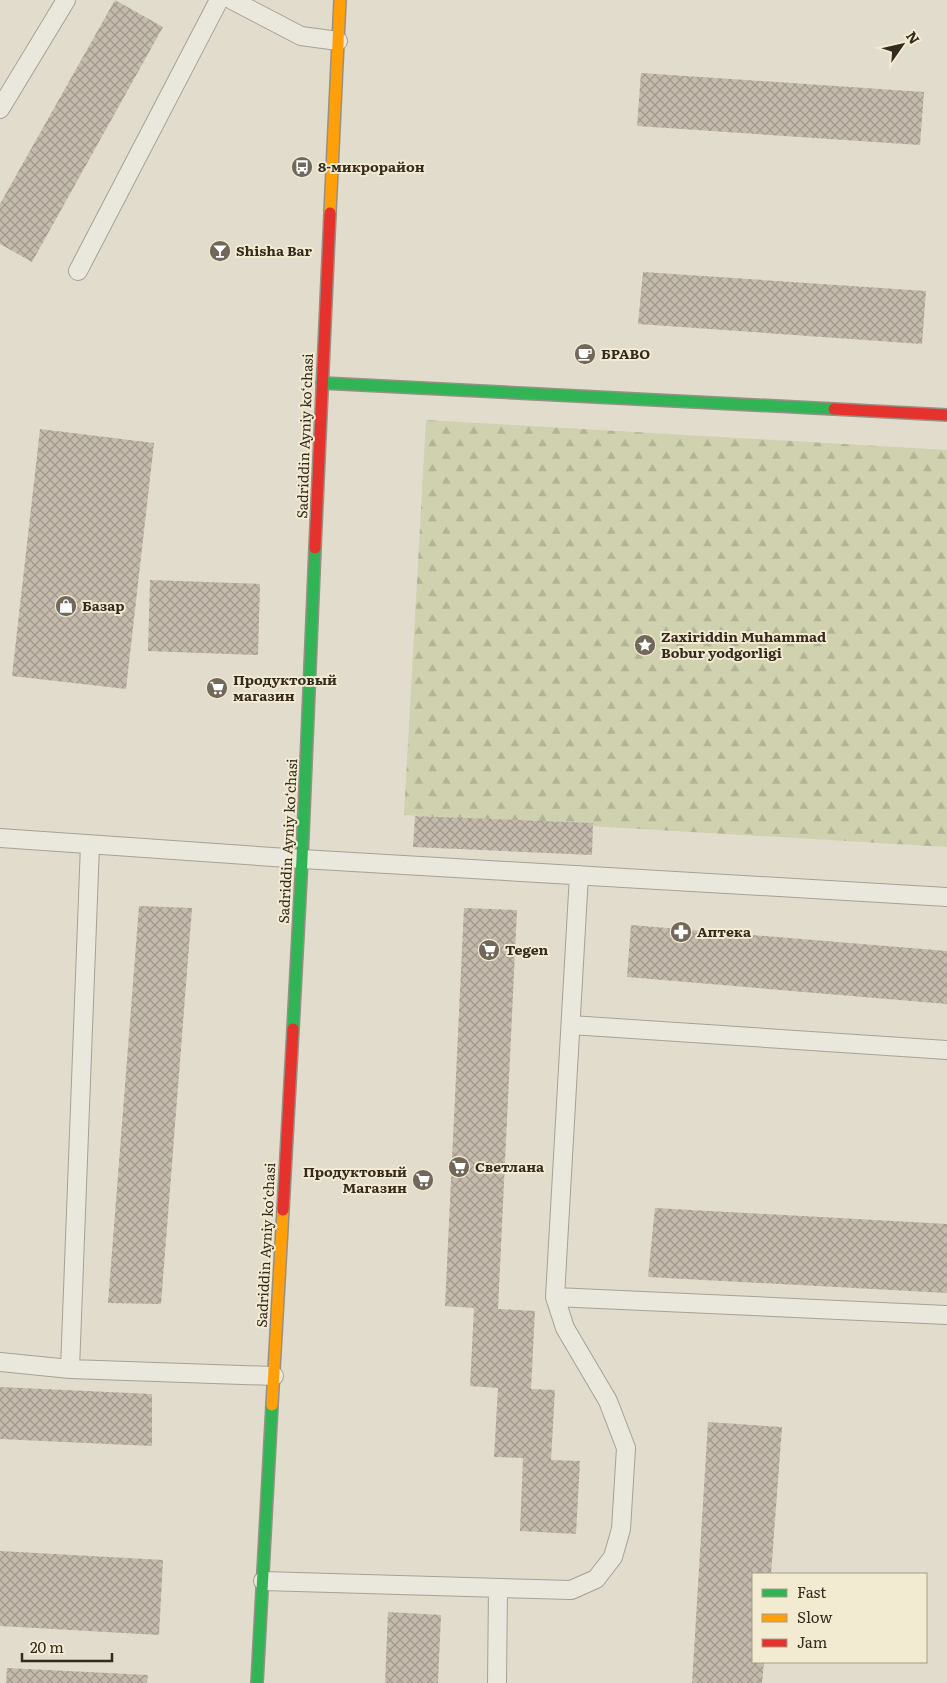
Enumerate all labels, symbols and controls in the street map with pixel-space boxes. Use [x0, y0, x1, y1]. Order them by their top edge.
north arrow [877, 20, 927, 70]
text: N [902, 27, 925, 48]
bus stop icon: 8-микрорайон [290, 155, 314, 179]
place label: 8-микрорайон [318, 156, 425, 176]
bar icon: Shisha Bar [208, 239, 232, 263]
place label: Shisha Bar [236, 240, 312, 260]
cafe icon: БРАВО [573, 342, 597, 366]
place label: БРАВО [601, 343, 650, 363]
street label: Sadriddin Ayniy ko‘chasi [291, 353, 317, 519]
shop icon: Базар [54, 594, 78, 618]
place label: Базар [82, 595, 125, 615]
place label: Zaxiriddin Muhammad Bobur yodgorligi [661, 626, 826, 662]
place icon: Zaxiriddin Muhammad Bobur yodgorligi [633, 633, 657, 657]
place label: Продуктовый магазин [233, 669, 337, 705]
supermarket icon: Продуктовый магазин [205, 676, 229, 700]
street label: Sadriddin Ayniy ko‘chasi [273, 758, 301, 924]
pharmacy icon: Аптека [669, 920, 693, 944]
place label: Аптека [697, 921, 752, 941]
supermarket icon: Tegen [477, 938, 501, 962]
place label: Tegen [505, 939, 548, 959]
supermarket icon: Светлана [447, 1155, 471, 1179]
place label: Светлана [475, 1156, 545, 1176]
place label: Продуктовый Магазин [303, 1161, 407, 1197]
street label: Sadriddin Ayniy ko‘chasi [251, 1162, 279, 1328]
supermarket icon: Продуктовый Магазин [411, 1168, 435, 1192]
legend [752, 1573, 927, 1663]
text: Fast [797, 1580, 826, 1603]
text: Slow [797, 1605, 832, 1628]
scale bar [22, 1630, 112, 1662]
text: Jam [797, 1630, 828, 1653]
text: 20 m [30, 1635, 64, 1658]

